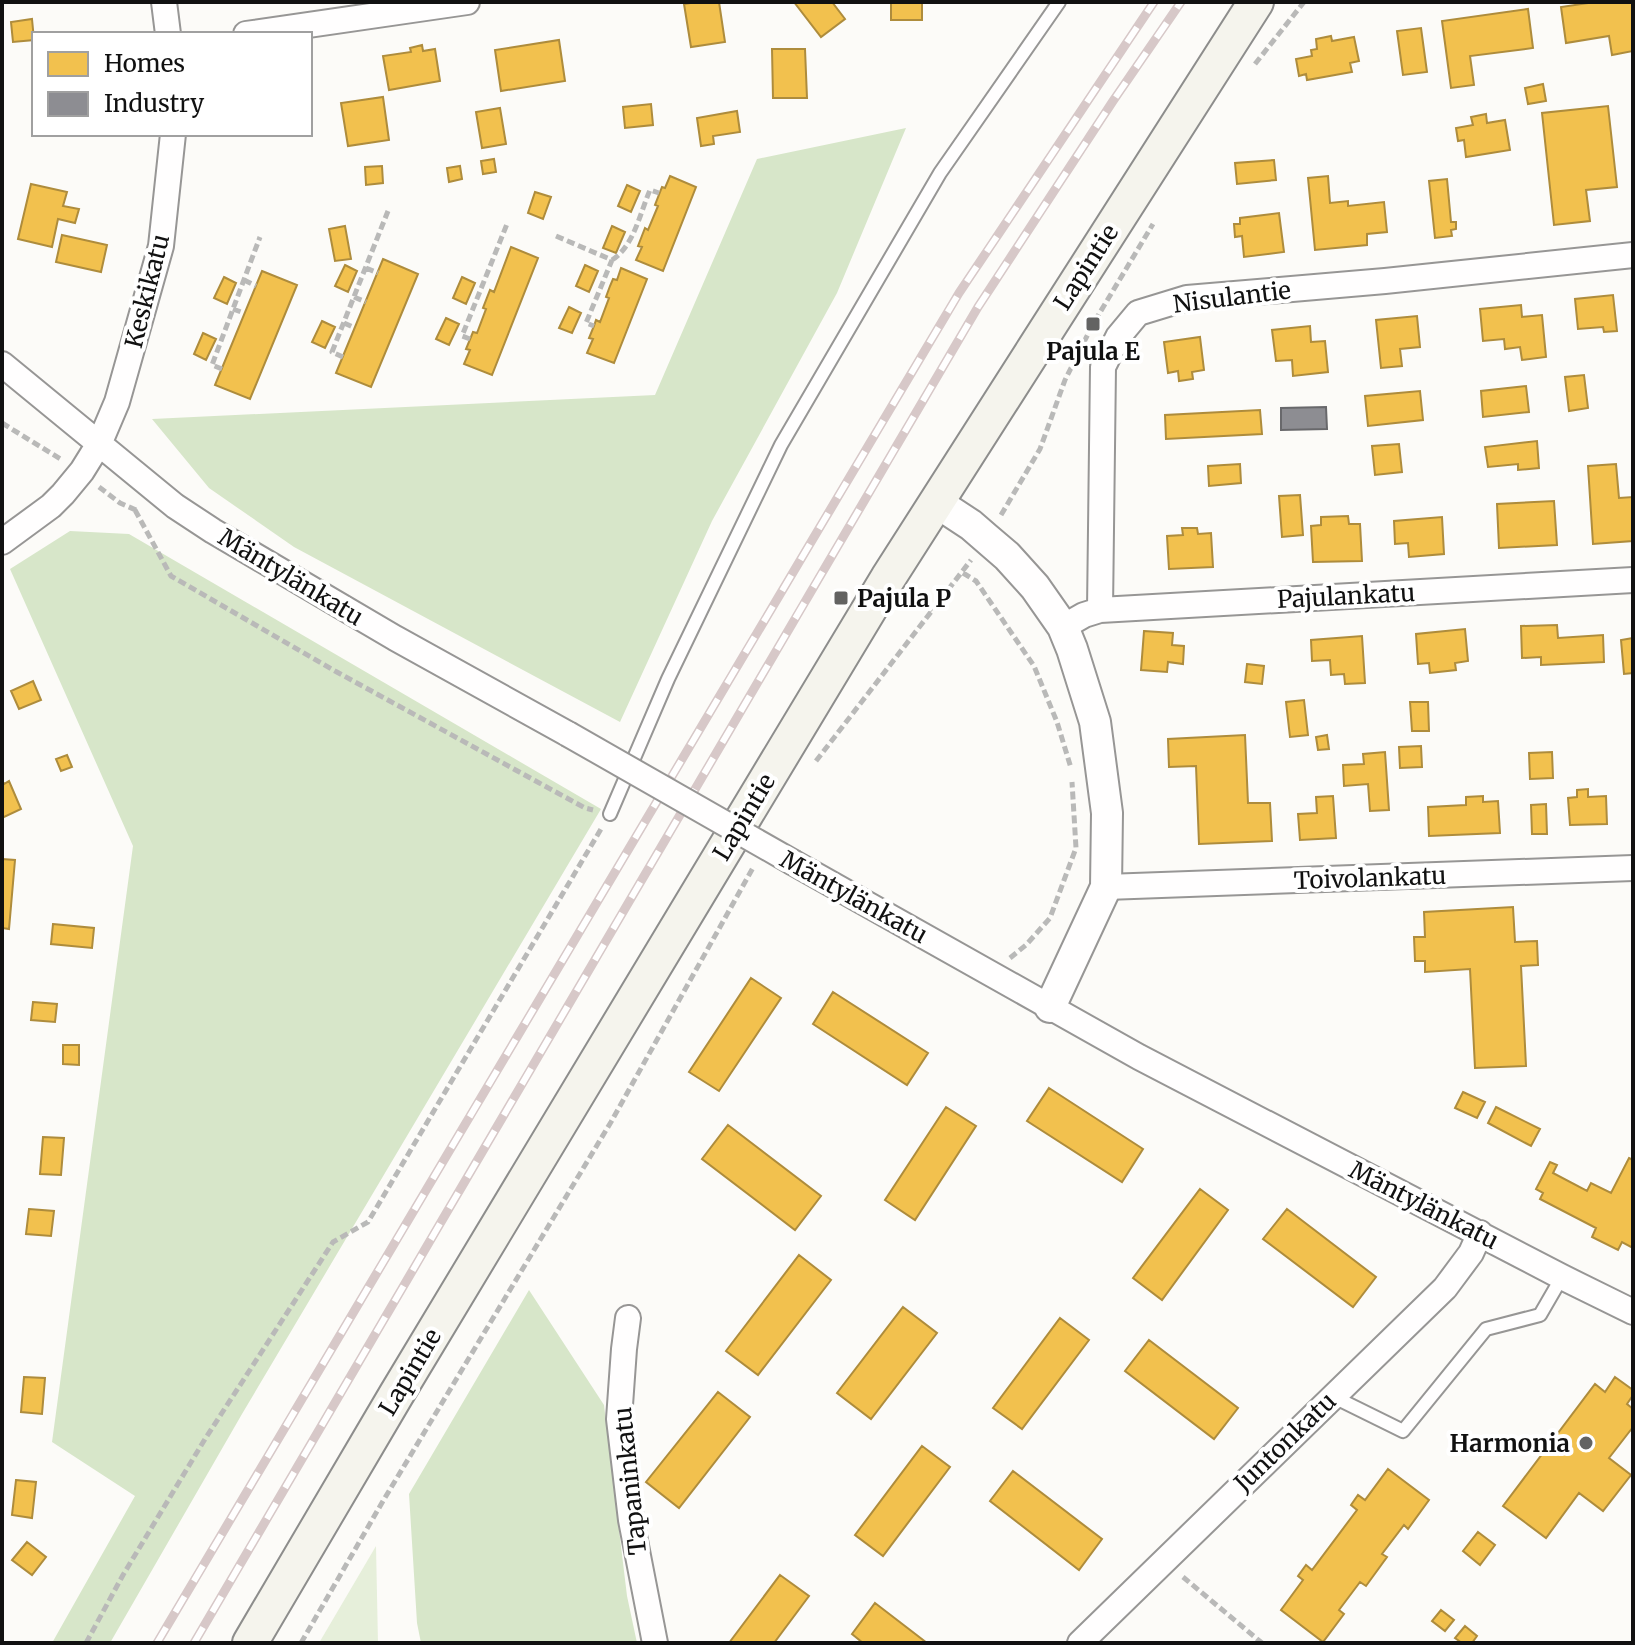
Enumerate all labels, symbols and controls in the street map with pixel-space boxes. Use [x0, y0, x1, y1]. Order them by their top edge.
legend [32, 32, 312, 136]
text: Homes [104, 48, 185, 79]
text: Industry [104, 88, 204, 119]
street label: Lapintie [1047, 218, 1125, 316]
street label: Keskikatu [118, 231, 176, 351]
street label: Nisulantie [1171, 274, 1293, 320]
marker: Pajula E [1084, 315, 1102, 333]
place label: Pajula E [1046, 336, 1140, 367]
street label: Mäntylänkatu [213, 522, 369, 632]
street label: Pajulankatu [1276, 577, 1416, 615]
place label: Pajula P [857, 583, 951, 614]
marker: Pajula P [832, 589, 850, 607]
street label: Lapintie [706, 768, 782, 866]
street label: Mäntylänkatu [775, 844, 933, 950]
street label: Toivolankatu [1293, 860, 1447, 896]
street label: Mäntylänkatu [1344, 1154, 1504, 1256]
street label: Lapintie [372, 1323, 448, 1421]
street label: Juntonkatu [1227, 1386, 1342, 1499]
street label: Tapaninkatu [607, 1405, 653, 1557]
place label: Harmonia [1450, 1428, 1570, 1459]
marker: Harmonia [1577, 1434, 1595, 1452]

